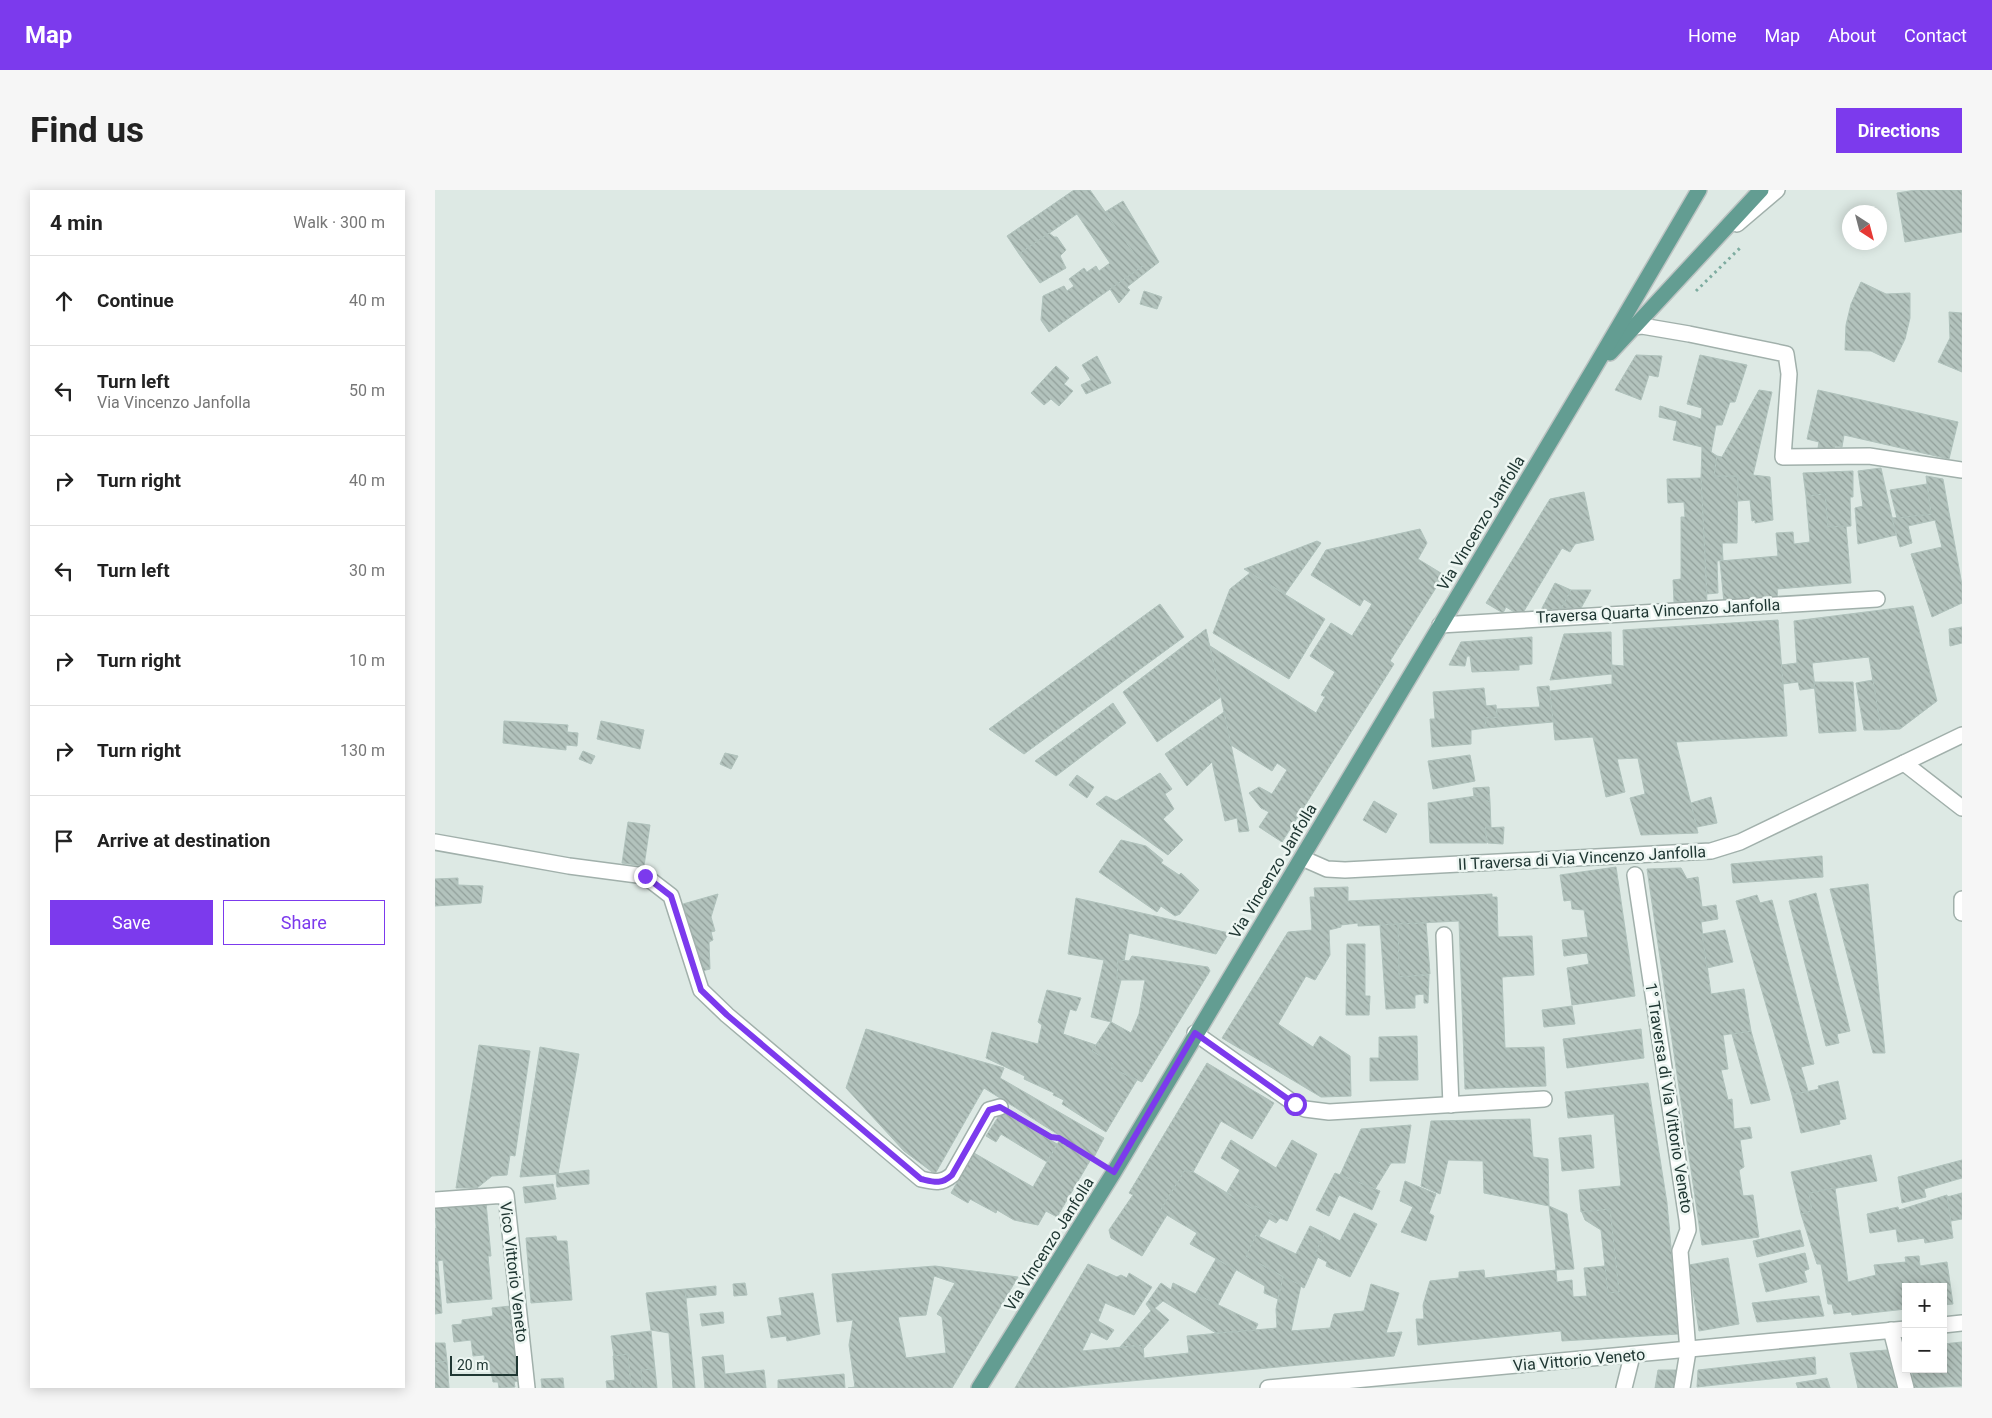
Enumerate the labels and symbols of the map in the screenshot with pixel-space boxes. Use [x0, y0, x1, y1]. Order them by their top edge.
north arrow [1842, 205, 1887, 250]
street label: Via Vincenzo Janfolla [1433, 452, 1529, 594]
street label: Traversa Quarta Vincenzo Janfolla [1535, 595, 1781, 627]
street label: Via Vincenzo Janfolla [1225, 800, 1321, 942]
street label: II Traversa di Via Vincenzo Janfolla [1458, 842, 1706, 874]
route end [634, 865, 657, 888]
street label: 1° Traversa di Via Vittorio Veneto [1641, 981, 1697, 1215]
route start [1284, 1093, 1307, 1116]
street label: Via Vincenzo Janfolla [1000, 1174, 1098, 1314]
street label: Vico Vittorio Veneto [496, 1201, 532, 1343]
street label: Via Vittorio Veneto [1512, 1345, 1646, 1375]
scale bar [450, 1353, 517, 1376]

